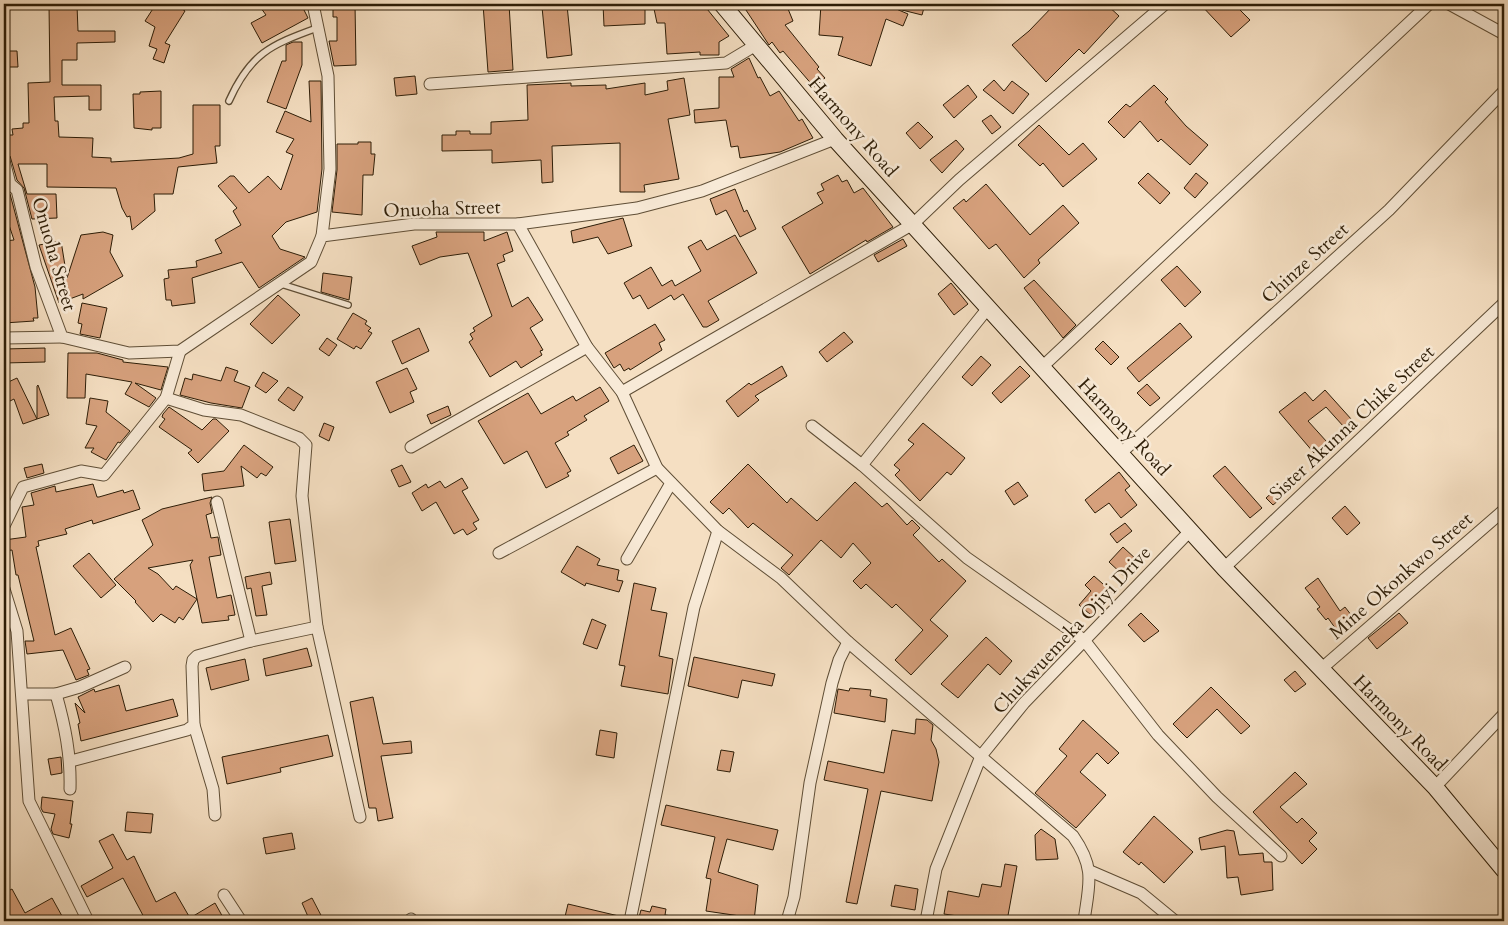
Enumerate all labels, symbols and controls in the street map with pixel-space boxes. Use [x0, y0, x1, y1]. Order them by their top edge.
street label: Harmony Road [802, 71, 904, 183]
street label: Onuoha Street [25, 194, 83, 314]
street label: Onuoha Street [383, 194, 501, 224]
street label: Chinze Street [1256, 217, 1354, 309]
street label: Sister Akunna Chike Street [1264, 340, 1440, 506]
street label: Harmony Road [1072, 372, 1176, 482]
street label: Mine Okonkwo Street [1324, 507, 1478, 645]
street label: Chukwuemeka Ojiyi Drive [987, 540, 1157, 720]
street label: Harmony Road [1347, 669, 1453, 777]

